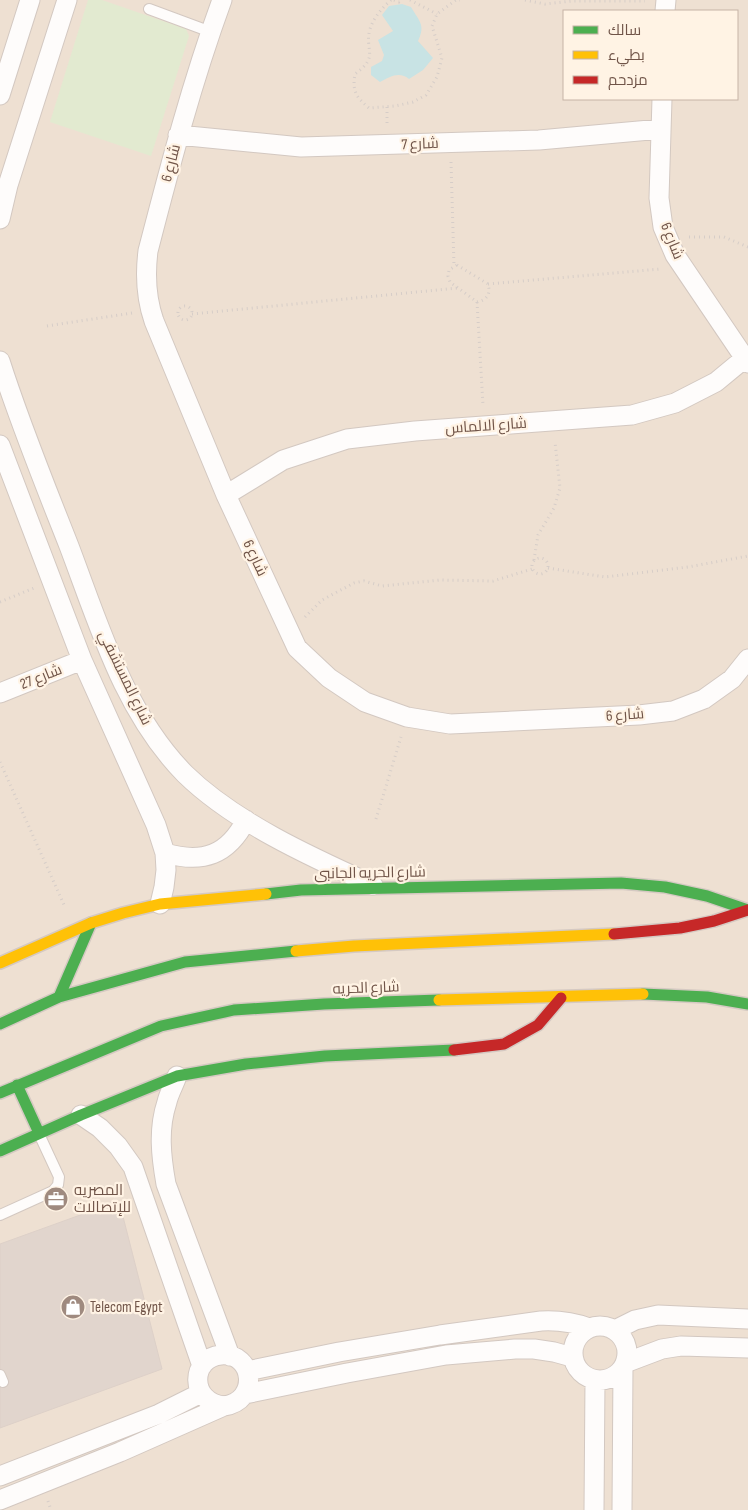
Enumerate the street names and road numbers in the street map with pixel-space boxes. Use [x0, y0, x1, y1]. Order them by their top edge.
street label: شارع 7 [401, 134, 439, 155]
street label: شارع 6 [157, 142, 186, 184]
street label: شارع 6 [655, 220, 688, 263]
street label: شارع الالماس [444, 414, 528, 439]
street label: شارع 6 [237, 537, 272, 580]
street label: شارع المستشفي [92, 628, 156, 729]
street label: شارع 27 [17, 660, 65, 695]
street label: شارع 6 [605, 704, 645, 727]
street label: شارع الحريه الجانبى [314, 863, 426, 884]
street label: شارع الحريه [332, 977, 400, 1000]

